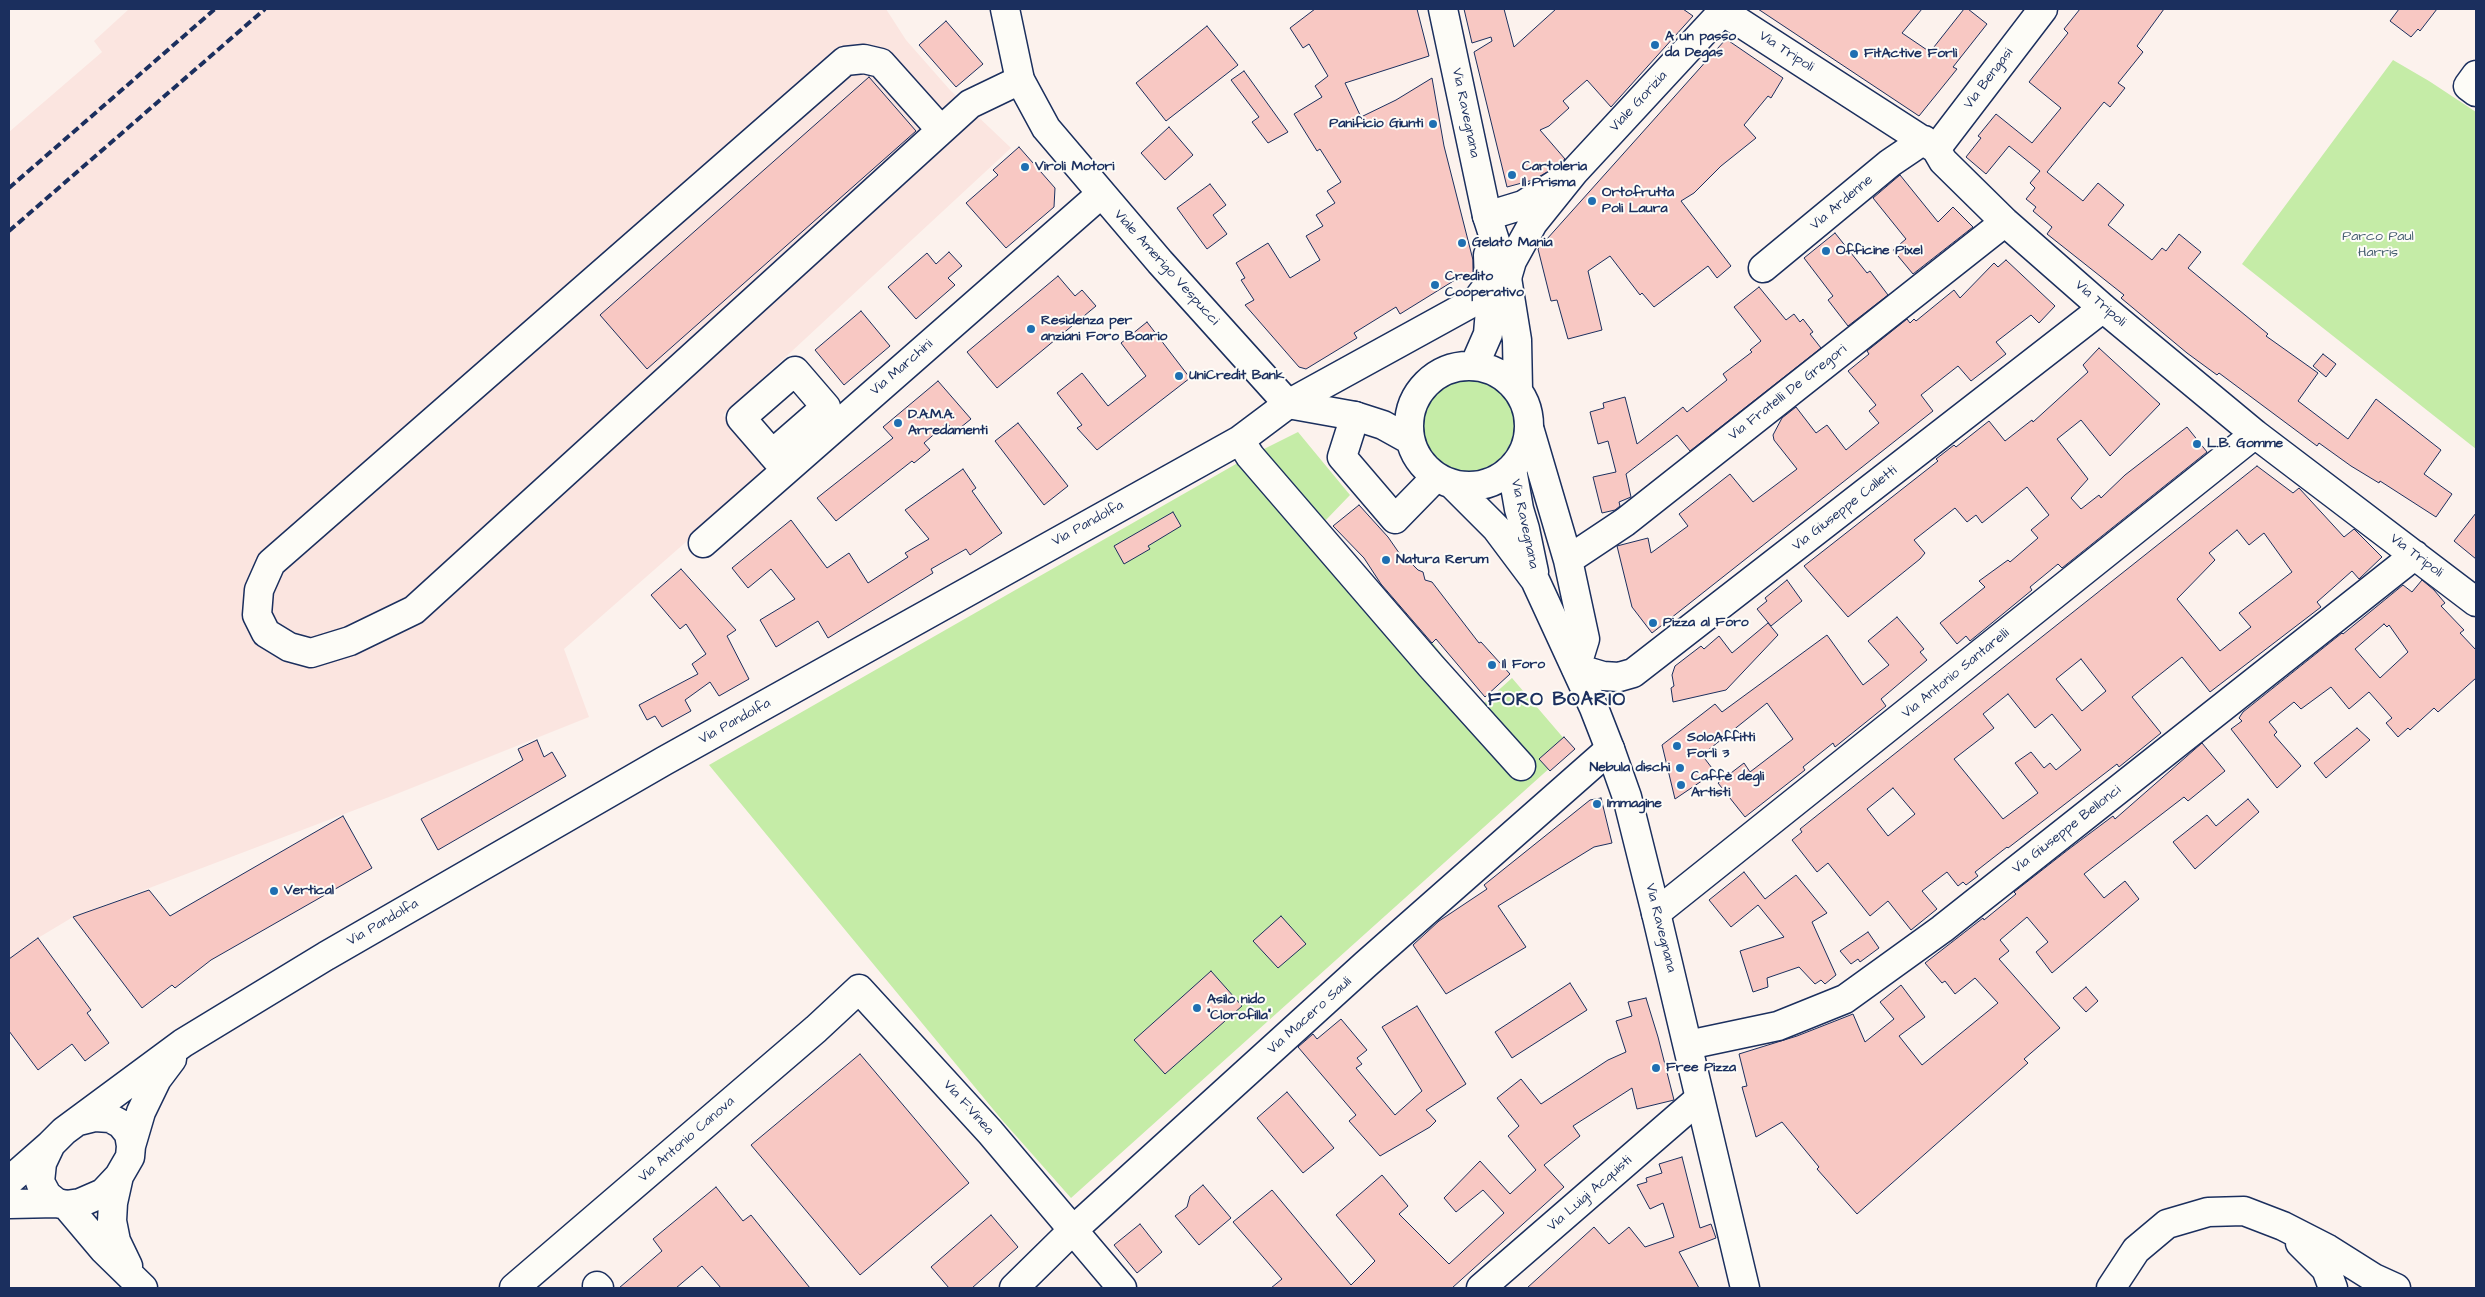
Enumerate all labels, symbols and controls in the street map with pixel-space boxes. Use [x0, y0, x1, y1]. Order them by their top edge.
street label: Via Tripoli [1755, 28, 1817, 76]
place label: A un passo da Degas [1665, 29, 1736, 62]
marker: A un passo da Degas [1649, 39, 1661, 51]
street label: Via Bengasi [1961, 45, 2017, 113]
place label: FitActive Forlì [1864, 46, 1957, 62]
marker: FitActive Forlì [1848, 48, 1860, 60]
street label: Via Ravegnana [1447, 67, 1483, 159]
street label: Viale Gorizia [1607, 68, 1671, 136]
place label: Panificio Giunti [1329, 116, 1423, 132]
marker: Panificio Giunti [1427, 118, 1439, 130]
place label: Viroli Motori [1035, 159, 1114, 175]
place label: Cartoleria Il Prisma [1522, 159, 1587, 192]
marker: Viroli Motori [1019, 161, 1031, 173]
marker: Cartoleria Il Prisma [1506, 169, 1518, 181]
street label: Via Ardenne [1807, 172, 1877, 234]
place label: Ortofrutta Poli Laura [1602, 185, 1674, 218]
marker: Ortofrutta Poli Laura [1586, 195, 1598, 207]
street label: Viale Amerigo Vespucci [1110, 207, 1222, 329]
park label: Parco Paul Harris [2342, 229, 2414, 262]
place label: Gelato Mania [1472, 235, 1553, 251]
marker: Gelato Mania [1456, 237, 1468, 249]
place label: Officine Pixel [1836, 243, 1923, 259]
marker: Officine Pixel [1820, 245, 1832, 257]
place label: Credito Cooperativo [1445, 269, 1524, 302]
street label: Via Tripoli [2071, 277, 2129, 331]
marker: Credito Cooperativo [1429, 279, 1441, 291]
place label: Residenza per anziani Foro Boario [1041, 313, 1167, 346]
marker: Residenza per anziani Foro Boario [1025, 323, 1037, 335]
street label: Via Marchini [867, 336, 937, 400]
street label: Via Fratelli De Gregori [1725, 342, 1851, 444]
place label: UniCredit Bank [1189, 368, 1284, 384]
marker: UniCredit Bank [1173, 370, 1185, 382]
place label: D.A.M.A. Arredamenti [908, 407, 988, 440]
marker: D.A.M.A. Arredamenti [892, 417, 904, 429]
place label: L.B. Gomme [2207, 436, 2283, 452]
marker: L.B. Gomme [2191, 438, 2203, 450]
street label: Via Giuseppe Calletti [1789, 463, 1901, 555]
street label: Via Ravegnana [1506, 478, 1542, 570]
street label: Via Pandolfa [1049, 497, 1127, 551]
street label: Via Tripoli [2386, 531, 2446, 581]
place label: Natura Rerum [1396, 552, 1488, 568]
marker: Natura Rerum [1380, 554, 1392, 566]
place label: Pizza al Foro [1663, 615, 1749, 631]
marker: Pizza al Foro [1647, 617, 1659, 629]
street label: Via Antonio Santarelli [1899, 625, 2013, 723]
place label: Il Foro [1502, 657, 1545, 673]
marker: Il Foro [1486, 659, 1498, 671]
district label: FORO BOARIO [1486, 690, 1628, 712]
street label: Via Pandolfa [696, 695, 774, 749]
place label: SoloAffitti Forlì 3 [1687, 730, 1755, 762]
marker: SoloAffitti Forlì 3 [1671, 740, 1683, 752]
place label: Nebula dischi [1590, 760, 1670, 776]
marker: Nebula dischi [1674, 762, 1686, 774]
place label: Caffè degli Artisti [1691, 769, 1764, 802]
marker: Caffè degli Artisti [1675, 779, 1687, 791]
street label: Via Giuseppe Bellonci [2009, 782, 2125, 878]
place label: Immagine [1607, 796, 1662, 812]
marker: Immagine [1591, 798, 1603, 810]
street label: Via Ravegnana [1641, 882, 1679, 974]
place label: Vertical [284, 883, 334, 899]
marker: Vertical [268, 885, 280, 897]
street label: Via Pandolfa [344, 896, 422, 950]
street label: Via Macero Sauli [1264, 974, 1356, 1058]
place label: Asilo nido "Clorofilla" [1207, 992, 1271, 1024]
marker: Asilo nido "Clorofilla" [1191, 1002, 1203, 1014]
place label: Free Pizza [1666, 1060, 1736, 1076]
marker: Free Pizza [1650, 1062, 1662, 1074]
street label: Via F.Vinea [939, 1077, 997, 1139]
street label: Via Antonio Canova [635, 1094, 739, 1186]
street label: Via Luigi Acquisti [1544, 1153, 1636, 1235]

